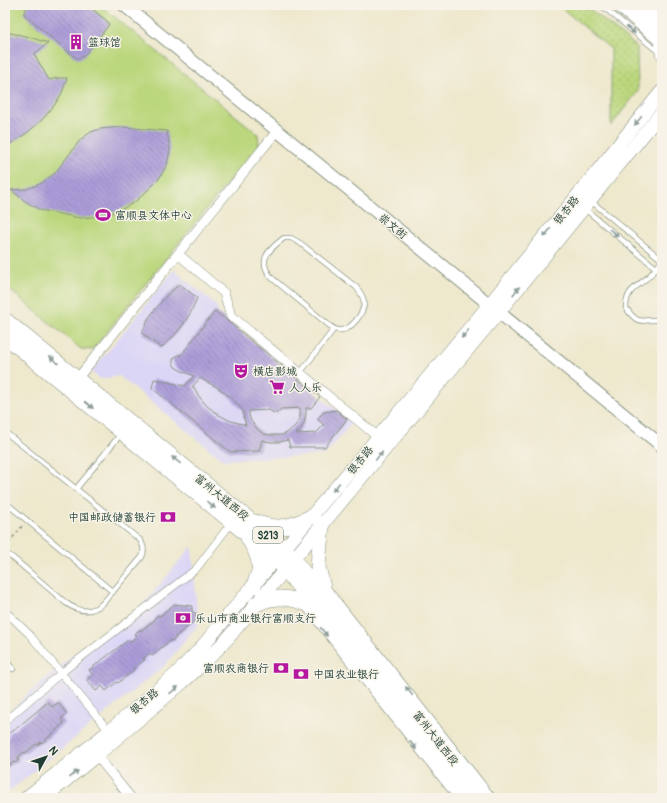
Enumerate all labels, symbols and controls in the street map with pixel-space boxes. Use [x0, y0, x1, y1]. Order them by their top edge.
one-way arrow [625, 25, 636, 34]
building icon: 篮球馆 [67, 33, 85, 51]
place label: 篮球馆 [88, 36, 121, 49]
one-way arrow [633, 116, 642, 127]
street label: 银杏路 [551, 193, 582, 227]
sports icon: 富顺县文体中心 [94, 206, 112, 224]
place label: 富顺县文体中心 [115, 209, 192, 222]
street label: 崇文街 [376, 211, 410, 242]
one-way arrow [543, 228, 551, 239]
one-way arrow [609, 228, 620, 237]
one-way arrow [512, 286, 520, 297]
one-way arrow [460, 329, 469, 340]
one-way arrow [48, 355, 59, 364]
theatre icon: 横店影城 [232, 362, 250, 380]
place label: 横店影城 [253, 365, 297, 378]
supermarket icon: 人人乐 [268, 378, 286, 396]
place label: 人人乐 [289, 381, 322, 394]
one-way arrow [84, 400, 95, 409]
street label: 银杏路 [345, 444, 376, 477]
one-way arrow [375, 450, 384, 461]
one-way arrow [170, 455, 181, 464]
street label: 富州大道西段 [192, 472, 251, 523]
one-way arrow [332, 482, 341, 493]
one-way arrow [206, 501, 217, 509]
bank icon: 中国邮政储蓄银行 [159, 508, 177, 526]
place label: 中国邮政储蓄银行 [68, 511, 156, 524]
road number: S213 [253, 527, 283, 543]
bank icon: 乐山市商业银行富顺支行 [174, 609, 192, 627]
place label: 乐山市商业银行富顺支行 [195, 612, 316, 625]
one-way arrow [319, 626, 328, 637]
bank icon: 富顺农商银行 [272, 659, 290, 677]
place label: 富顺农商银行 [203, 662, 269, 675]
bank icon: 中国农业银行 [292, 665, 310, 683]
place label: 中国农业银行 [313, 668, 379, 681]
one-way arrow [405, 685, 413, 696]
street label: 银杏路 [128, 686, 161, 717]
one-way arrow [169, 686, 179, 695]
street label: 富州大道西段 [410, 708, 461, 768]
north arrow [26, 737, 66, 777]
one-way arrow [409, 739, 418, 750]
text: N [46, 744, 61, 758]
one-way arrow [69, 769, 80, 778]

